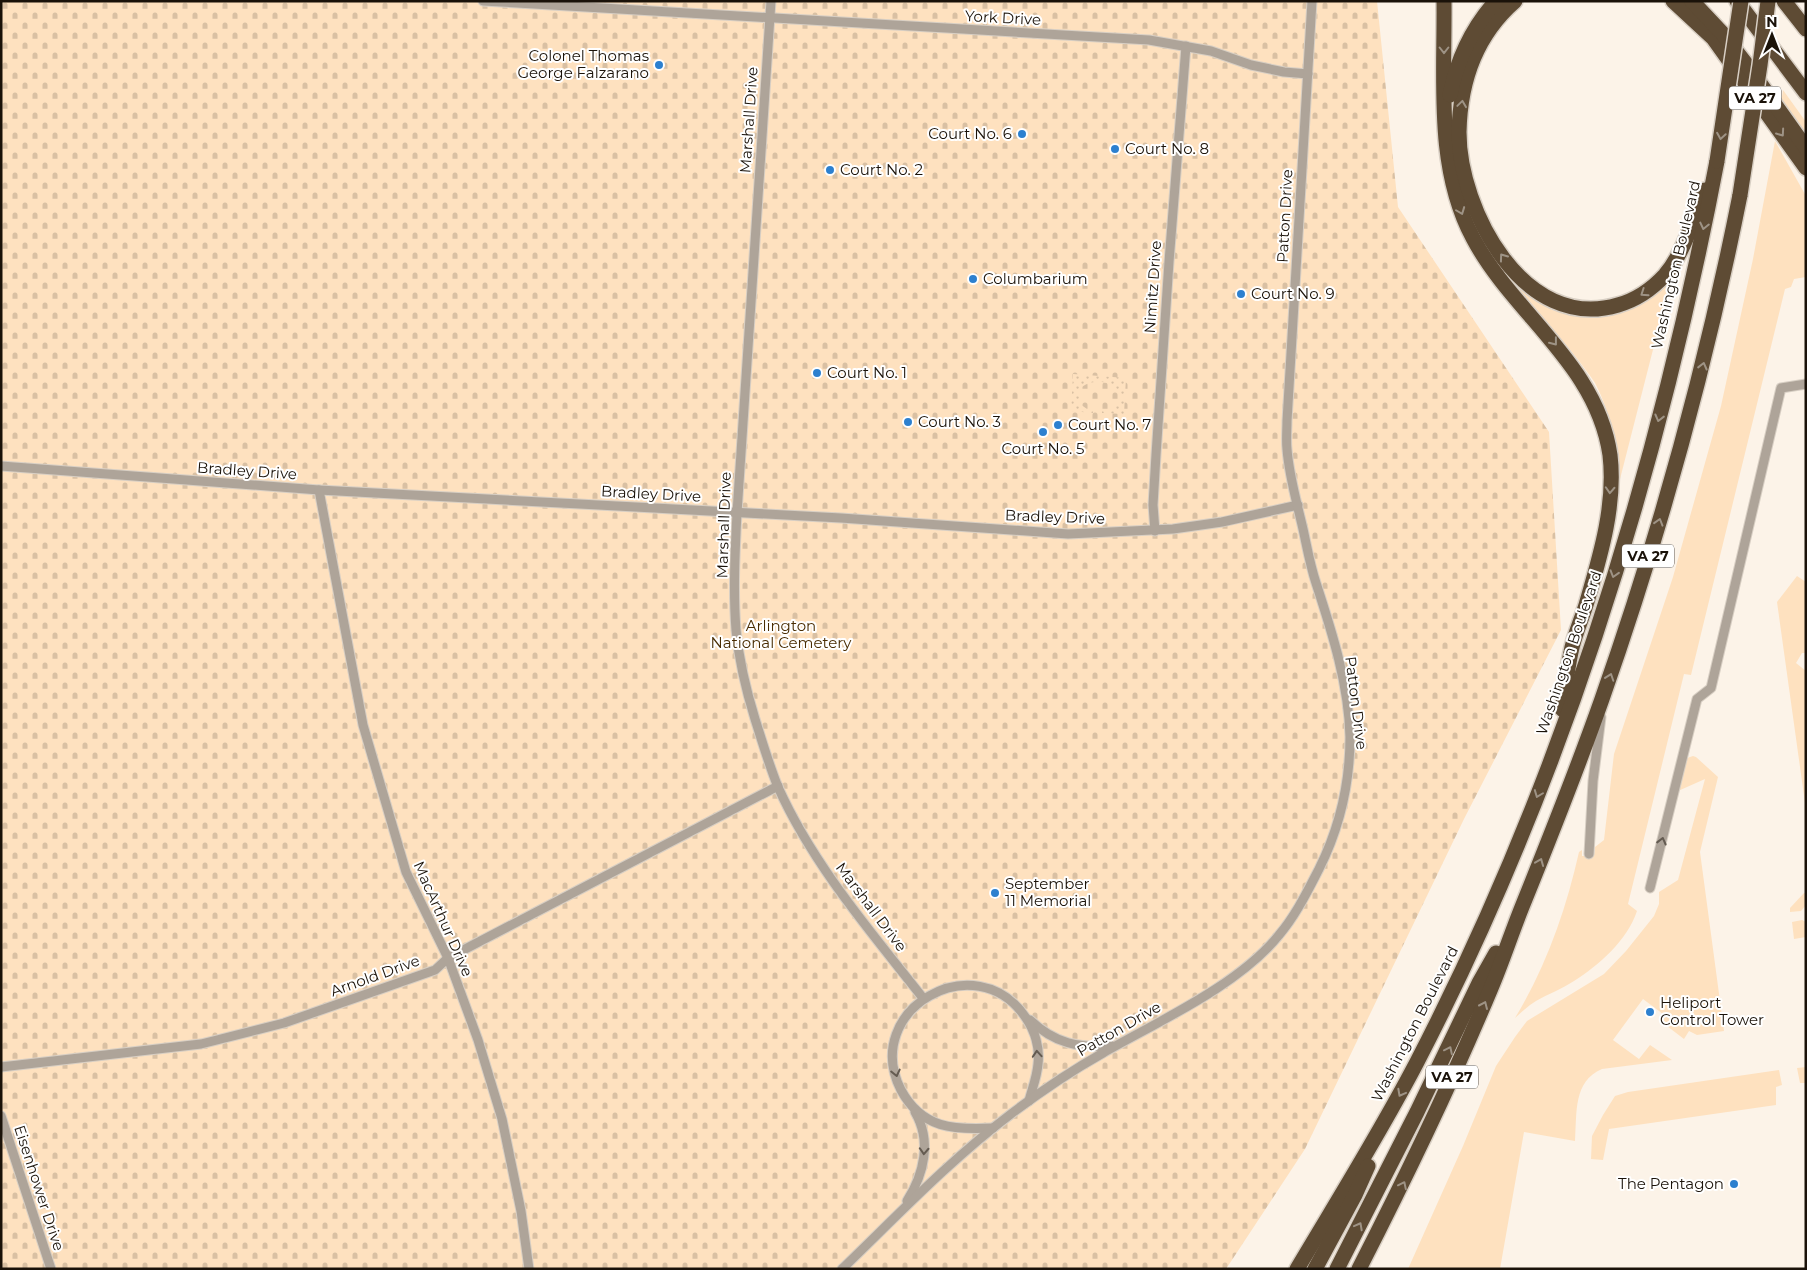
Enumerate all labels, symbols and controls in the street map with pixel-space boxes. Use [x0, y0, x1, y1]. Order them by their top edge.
street label: York Drive [965, 6, 1042, 29]
north arrow [1747, 10, 1797, 60]
text: N [1766, 13, 1778, 31]
place label: Colonel Thomas George Falzarano [517, 46, 649, 82]
one-way arrow [1439, 46, 1449, 54]
marker: Colonel Thomas George Falzarano [653, 59, 665, 71]
street label: Marshall Drive [735, 66, 762, 174]
road number: VA 27 [1729, 86, 1781, 110]
one-way arrow [1456, 100, 1466, 109]
place label: Court No. 6 [928, 124, 1012, 143]
one-way arrow [1775, 127, 1784, 137]
marker: Court No. 6 [1016, 128, 1028, 140]
one-way arrow [1717, 132, 1727, 140]
place label: Court No. 8 [1125, 139, 1209, 158]
marker: Court No. 8 [1109, 143, 1121, 155]
place label: Court No. 2 [840, 160, 923, 179]
marker: Court No. 2 [824, 164, 836, 176]
street label: Patton Drive [1273, 169, 1296, 263]
street label: Washington Boulevard [1647, 179, 1704, 351]
one-way arrow [1455, 206, 1465, 214]
one-way arrow [1699, 221, 1710, 230]
street label: Nimitz Drive [1140, 240, 1165, 334]
one-way arrow [1500, 253, 1509, 263]
place label: Columbarium [983, 269, 1088, 288]
marker: Columbarium [967, 273, 979, 285]
place label: Court No. 9 [1251, 284, 1335, 303]
one-way arrow [1640, 287, 1649, 296]
marker: Court No. 9 [1235, 288, 1247, 300]
one-way arrow [1548, 337, 1557, 346]
one-way arrow [1697, 361, 1708, 370]
place label: Court No. 1 [827, 363, 907, 382]
marker: Court No. 1 [811, 367, 823, 379]
place label: Court No. 3 [918, 412, 1001, 431]
one-way arrow [1654, 414, 1665, 422]
place label: Court No. 7 [1068, 415, 1152, 434]
marker: Court No. 3 [902, 416, 914, 428]
marker: Court No. 7 [1052, 419, 1064, 431]
marker: Court No. 5 [1037, 426, 1049, 438]
place label: Court No. 5 [1001, 439, 1085, 458]
street label: Bradley Drive [196, 458, 298, 483]
street label: Marshall Drive [712, 471, 735, 579]
street label: Bradley Drive [601, 481, 702, 506]
one-way arrow [1605, 486, 1616, 494]
street label: Bradley Drive [1005, 505, 1105, 528]
one-way arrow [1653, 518, 1663, 526]
road number: VA 27 [1622, 544, 1674, 568]
street label: Washington Boulevard [1531, 568, 1606, 737]
one-way arrow [1610, 570, 1620, 578]
park label: Arlington National Cemetery [711, 616, 852, 652]
street label: Patton Drive [1341, 655, 1372, 751]
one-way arrow [1604, 673, 1614, 681]
one-way arrow [1534, 789, 1544, 797]
one-way arrow [1656, 836, 1667, 845]
street label: MacArthur Drive [410, 858, 477, 979]
street label: Marshall Drive [832, 858, 911, 955]
one-way arrow [1534, 858, 1544, 866]
place label: September 11 Memorial [1005, 874, 1091, 910]
marker: September 11 Memorial [989, 887, 1001, 899]
street label: Washington Boulevard [1367, 943, 1462, 1105]
street label: Arnold Drive [328, 951, 422, 1000]
place label: Heliport Control Tower [1660, 993, 1764, 1029]
street label: Patton Drive [1073, 997, 1164, 1060]
one-way arrow [1477, 1001, 1488, 1010]
marker: Heliport Control Tower [1644, 1006, 1656, 1018]
one-way arrow [1443, 1046, 1453, 1055]
one-way arrow [1032, 1049, 1043, 1057]
road number: VA 27 [1426, 1066, 1478, 1088]
one-way arrow [890, 1069, 900, 1078]
one-way arrow [1397, 1088, 1407, 1097]
street label: Eisenhower Drive [10, 1123, 69, 1253]
one-way arrow [918, 1147, 929, 1155]
place label: The Pentagon [1618, 1174, 1724, 1193]
marker: The Pentagon [1728, 1178, 1740, 1190]
one-way arrow [1396, 1181, 1406, 1190]
one-way arrow [1353, 1222, 1363, 1231]

